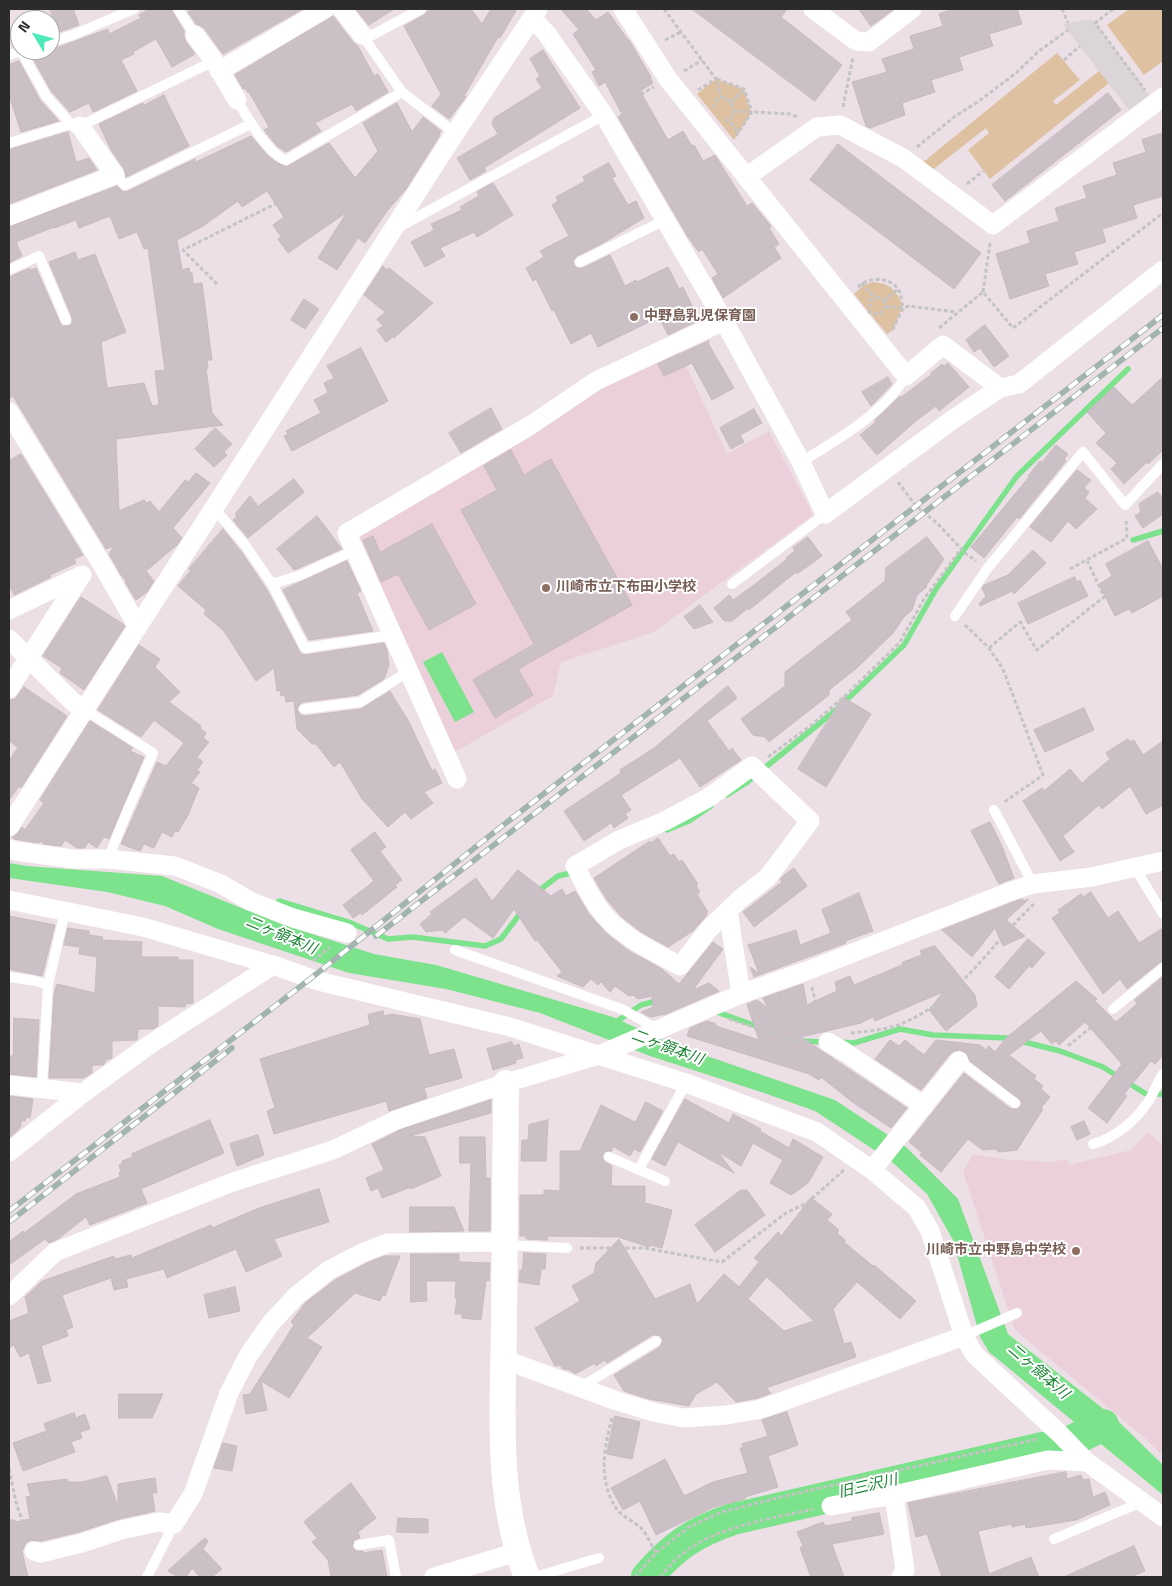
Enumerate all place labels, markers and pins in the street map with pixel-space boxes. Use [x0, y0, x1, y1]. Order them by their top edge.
place label: 中野島乳児保育園 [644, 309, 756, 325]
marker: 中野島乳児保育園 [628, 311, 640, 323]
place label: 川崎市立下布田小学校 [556, 580, 696, 596]
marker: 川崎市立下布田小学校 [540, 582, 552, 594]
place label: 川崎市立中野島中学校 [926, 1243, 1066, 1259]
marker: 川崎市立中野島中学校 [1070, 1245, 1082, 1257]

